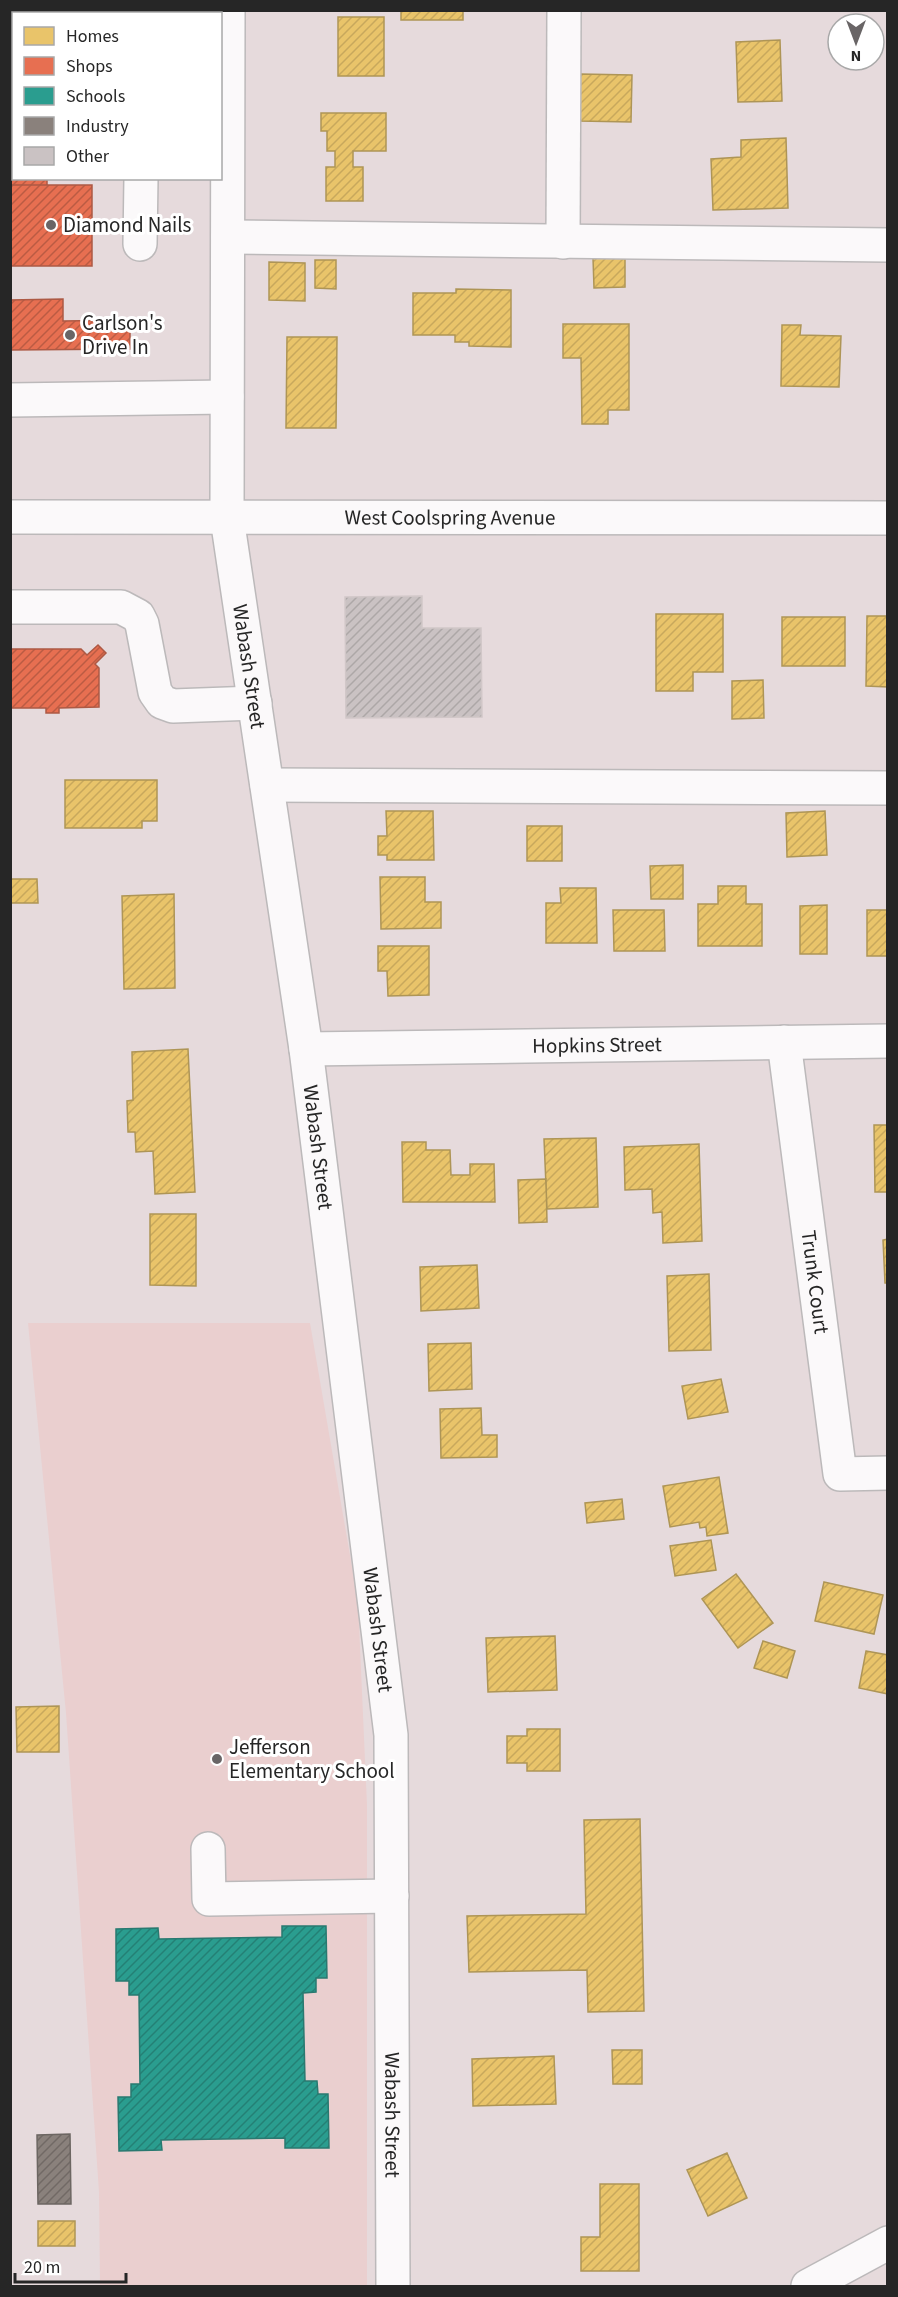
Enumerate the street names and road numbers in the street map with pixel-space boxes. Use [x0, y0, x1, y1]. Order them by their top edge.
street label: West Coolspring Avenue [345, 502, 555, 533]
street label: Wabash Street [225, 602, 273, 731]
street label: Hopkins Street [532, 1029, 662, 1061]
street label: Wabash Street [296, 1083, 341, 1212]
street label: Trunk Court [794, 1228, 837, 1336]
street label: Wabash Street [355, 1565, 401, 1694]
street label: Wabash Street [377, 2052, 408, 2178]

